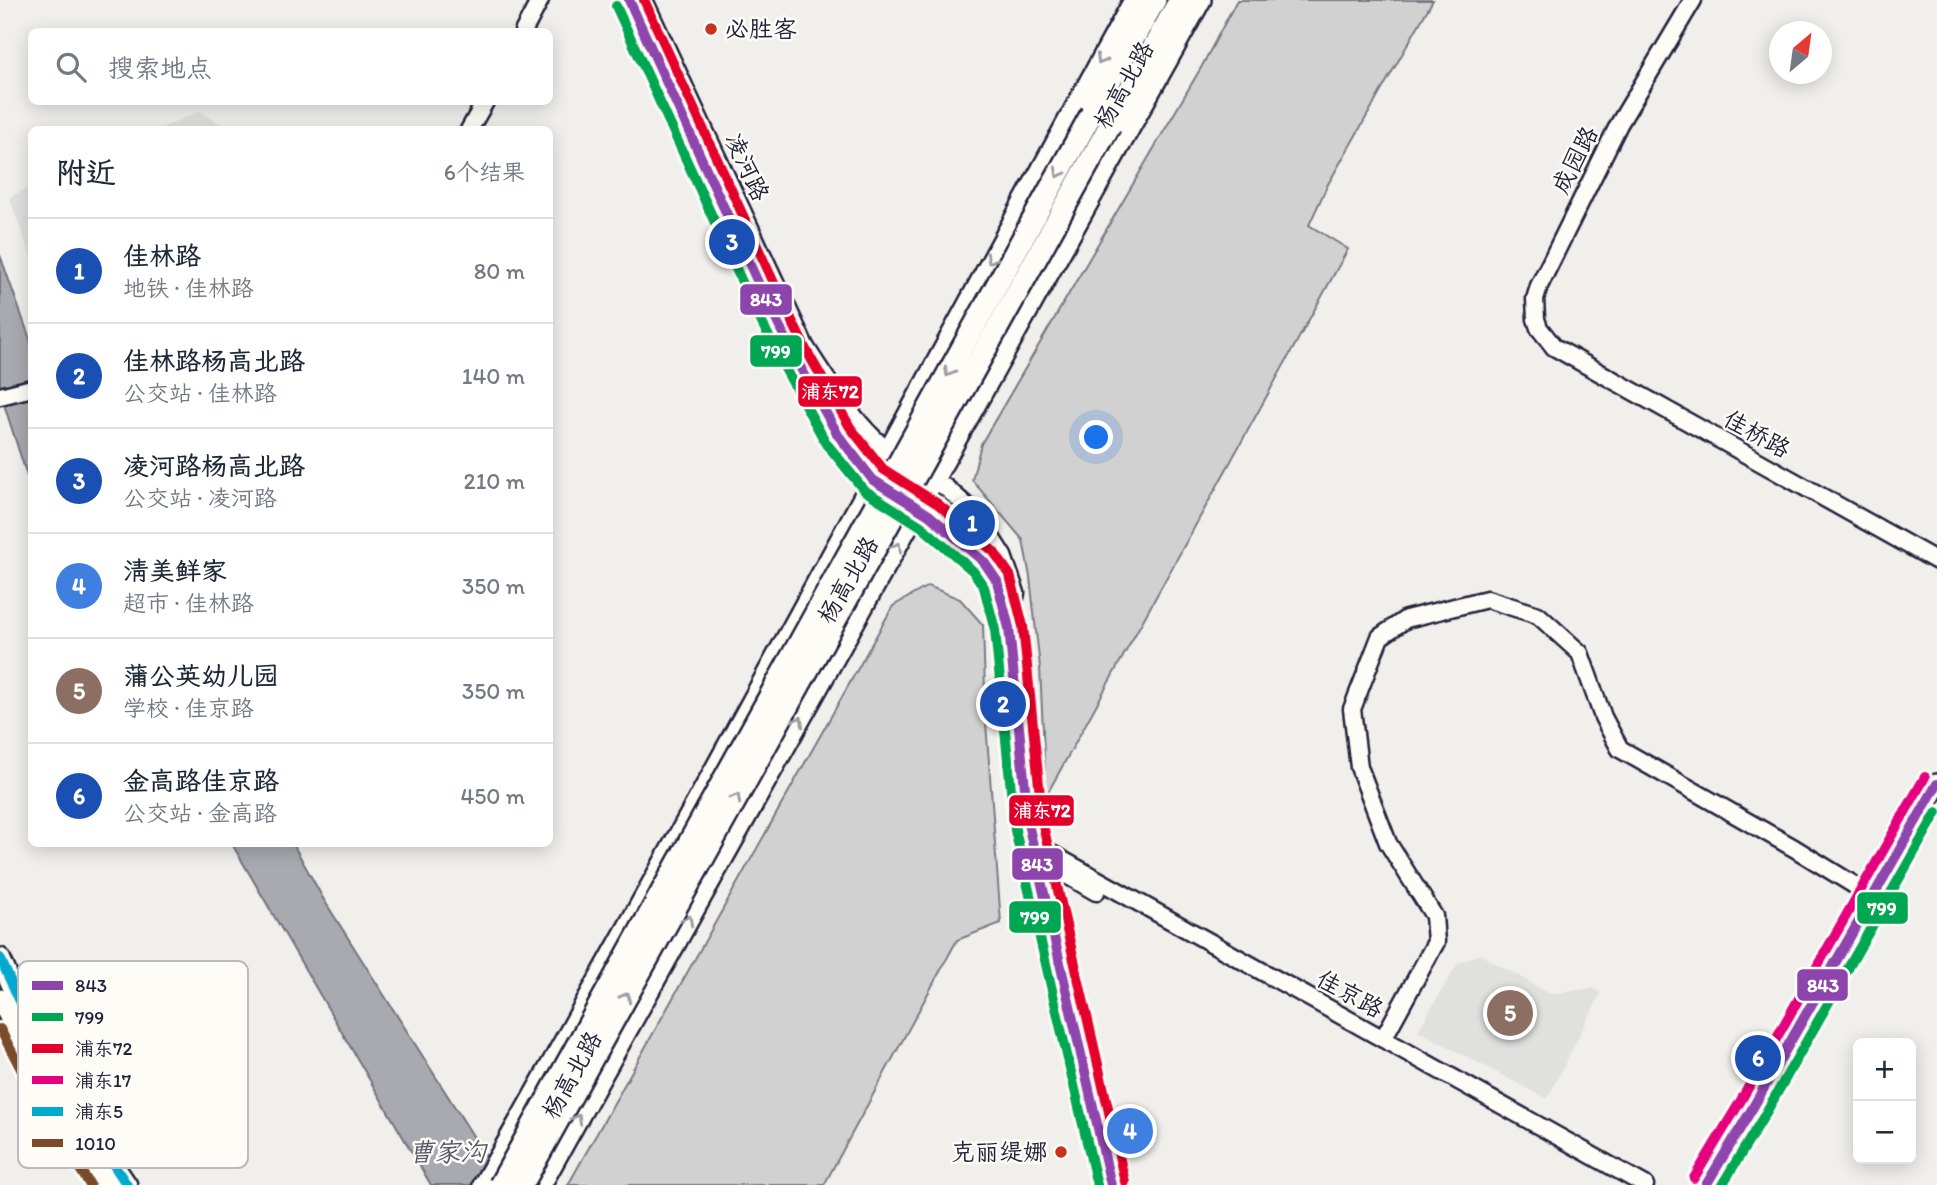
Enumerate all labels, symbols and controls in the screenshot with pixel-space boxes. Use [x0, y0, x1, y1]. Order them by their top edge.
place label: 必胜客 [725, 14, 797, 43]
marker: 必胜客 [703, 21, 719, 37]
north arrow [1769, 21, 1832, 84]
search box [28, 28, 553, 105]
street label: 杨高北路 [1088, 36, 1160, 134]
icon: search [52, 48, 90, 86]
text: 搜索地点 [108, 52, 212, 84]
one-way arrow [1096, 53, 1109, 65]
street label: 成园路 [1545, 121, 1604, 198]
street label: 凌河路 [719, 128, 776, 206]
text: 附近 [56, 154, 116, 191]
text: 6个结果 [444, 158, 525, 186]
one-way arrow [1053, 166, 1067, 178]
pin: 3 [709, 216, 755, 268]
text: 佳林路 [123, 240, 201, 272]
one-way arrow [986, 252, 999, 265]
text: 1 [74, 257, 84, 285]
text: 80 m [474, 257, 525, 285]
text: 地铁 · 佳林路 [123, 274, 254, 302]
line badge: 843 [739, 283, 793, 316]
text: 843 [750, 288, 782, 311]
line badge: 799 [749, 334, 803, 368]
text: 799 [760, 340, 791, 363]
text: 佳林路杨高北路 [123, 345, 305, 377]
text: 2 [73, 362, 85, 390]
text: 140 m [462, 362, 525, 390]
one-way arrow [943, 365, 957, 378]
line badge: 浦东72 [797, 375, 863, 408]
text: 公交站 · 佳林路 [123, 379, 277, 407]
text: 浦东72 [801, 380, 859, 403]
street label: 佳桥路 [1719, 403, 1796, 464]
your location [1079, 420, 1113, 454]
text: 凌河路杨高北路 [123, 450, 305, 482]
text: 3 [73, 467, 85, 495]
text: 210 m [464, 467, 525, 495]
text: 公交站 · 凌河路 [123, 484, 277, 512]
pin: 1 [949, 497, 995, 549]
street label: 杨高北路 [811, 531, 884, 629]
one-way arrow [889, 542, 902, 555]
text: 清美鲜家 [123, 555, 227, 587]
text: 4 [72, 572, 86, 600]
text: 350 m [462, 572, 525, 600]
text: 超市 · 佳林路 [123, 589, 254, 617]
text: 蒲公英幼儿园 [123, 660, 279, 692]
text: 5 [73, 677, 85, 705]
text: 350 m [462, 677, 525, 705]
pin: 2 [980, 678, 1026, 730]
text: 学校 · 佳京路 [123, 694, 254, 722]
one-way arrow [791, 716, 804, 729]
text: 金高路佳京路 [123, 765, 279, 797]
text: 6 [73, 782, 85, 810]
text: 450 m [460, 782, 525, 810]
one-way arrow [728, 793, 742, 805]
line badge: 浦东72 [1008, 794, 1075, 827]
text: 公交站 · 金高路 [123, 799, 277, 827]
text: 浦东72 [1013, 799, 1071, 822]
line badge: 843 [1011, 847, 1064, 881]
text: 843 [1021, 853, 1053, 876]
line badge: 799 [1856, 891, 1909, 925]
text: 799 [1866, 897, 1897, 920]
line badge: 799 [1008, 900, 1062, 934]
text: 799 [1019, 906, 1050, 929]
one-way arrow [680, 915, 693, 927]
legend [18, 961, 248, 1168]
street label: 佳京路 [1312, 963, 1389, 1024]
line badge: 843 [1796, 968, 1849, 1002]
text: 843 [75, 974, 107, 997]
text: 843 [1807, 974, 1839, 997]
pin: 5 [1487, 987, 1533, 1039]
one-way arrow [618, 992, 631, 1004]
text: 799 [75, 1006, 104, 1029]
street label: 杨高北路 [536, 1026, 608, 1124]
pin: 6 [1735, 1032, 1781, 1084]
text: 浦东72 [75, 1037, 132, 1060]
map controls [1853, 1038, 1916, 1164]
button: + [1853, 1038, 1916, 1101]
text: 浦东17 [75, 1069, 131, 1092]
text: 浦东5 [75, 1100, 123, 1123]
button: − [1853, 1101, 1916, 1164]
pin: 4 [1107, 1105, 1153, 1157]
one-way arrow [569, 1114, 583, 1126]
text: 1010 [75, 1132, 116, 1155]
water label: 曹家沟 [408, 1136, 488, 1168]
place label: 克丽缇娜 [951, 1137, 1047, 1166]
marker: 克丽缇娜 [1053, 1144, 1069, 1160]

